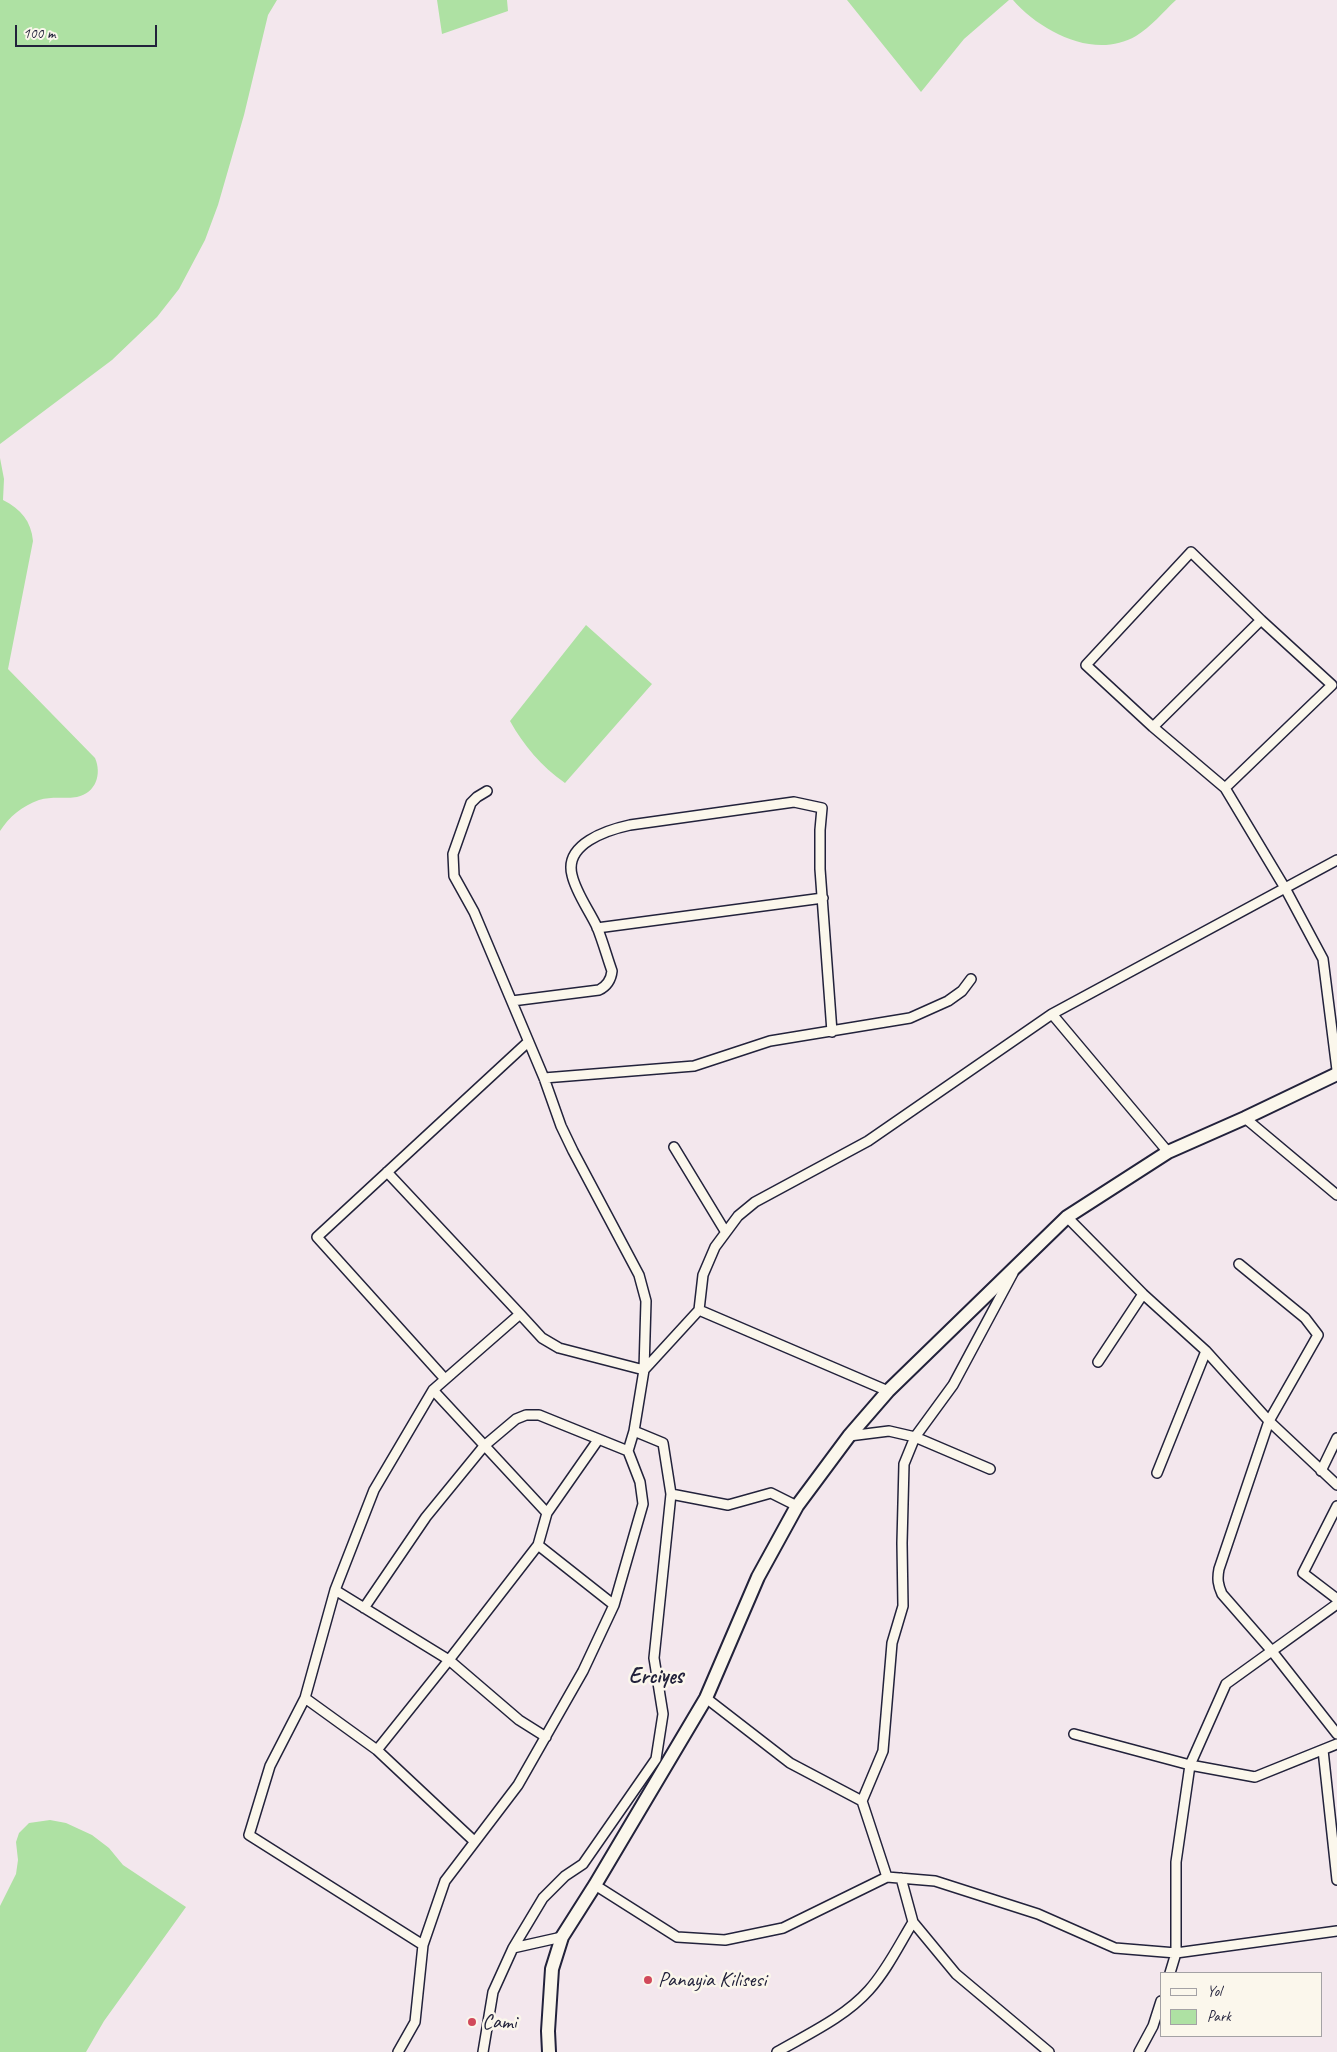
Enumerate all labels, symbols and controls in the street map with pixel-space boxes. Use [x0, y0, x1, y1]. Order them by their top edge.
scale bar [18, 15, 160, 47]
text: 100 m [23, 24, 55, 43]
district label: Erciyes [629, 1664, 683, 1690]
place label: Panayia Kilisesi [658, 1967, 766, 1993]
legend [1160, 1972, 1322, 2037]
marker: Panayia Kilisesi [642, 1974, 654, 1986]
text: Yol [1207, 1982, 1222, 2001]
text: Park [1207, 2007, 1231, 2026]
place label: Cami [482, 2009, 517, 2035]
marker: Cami [466, 2016, 478, 2028]

